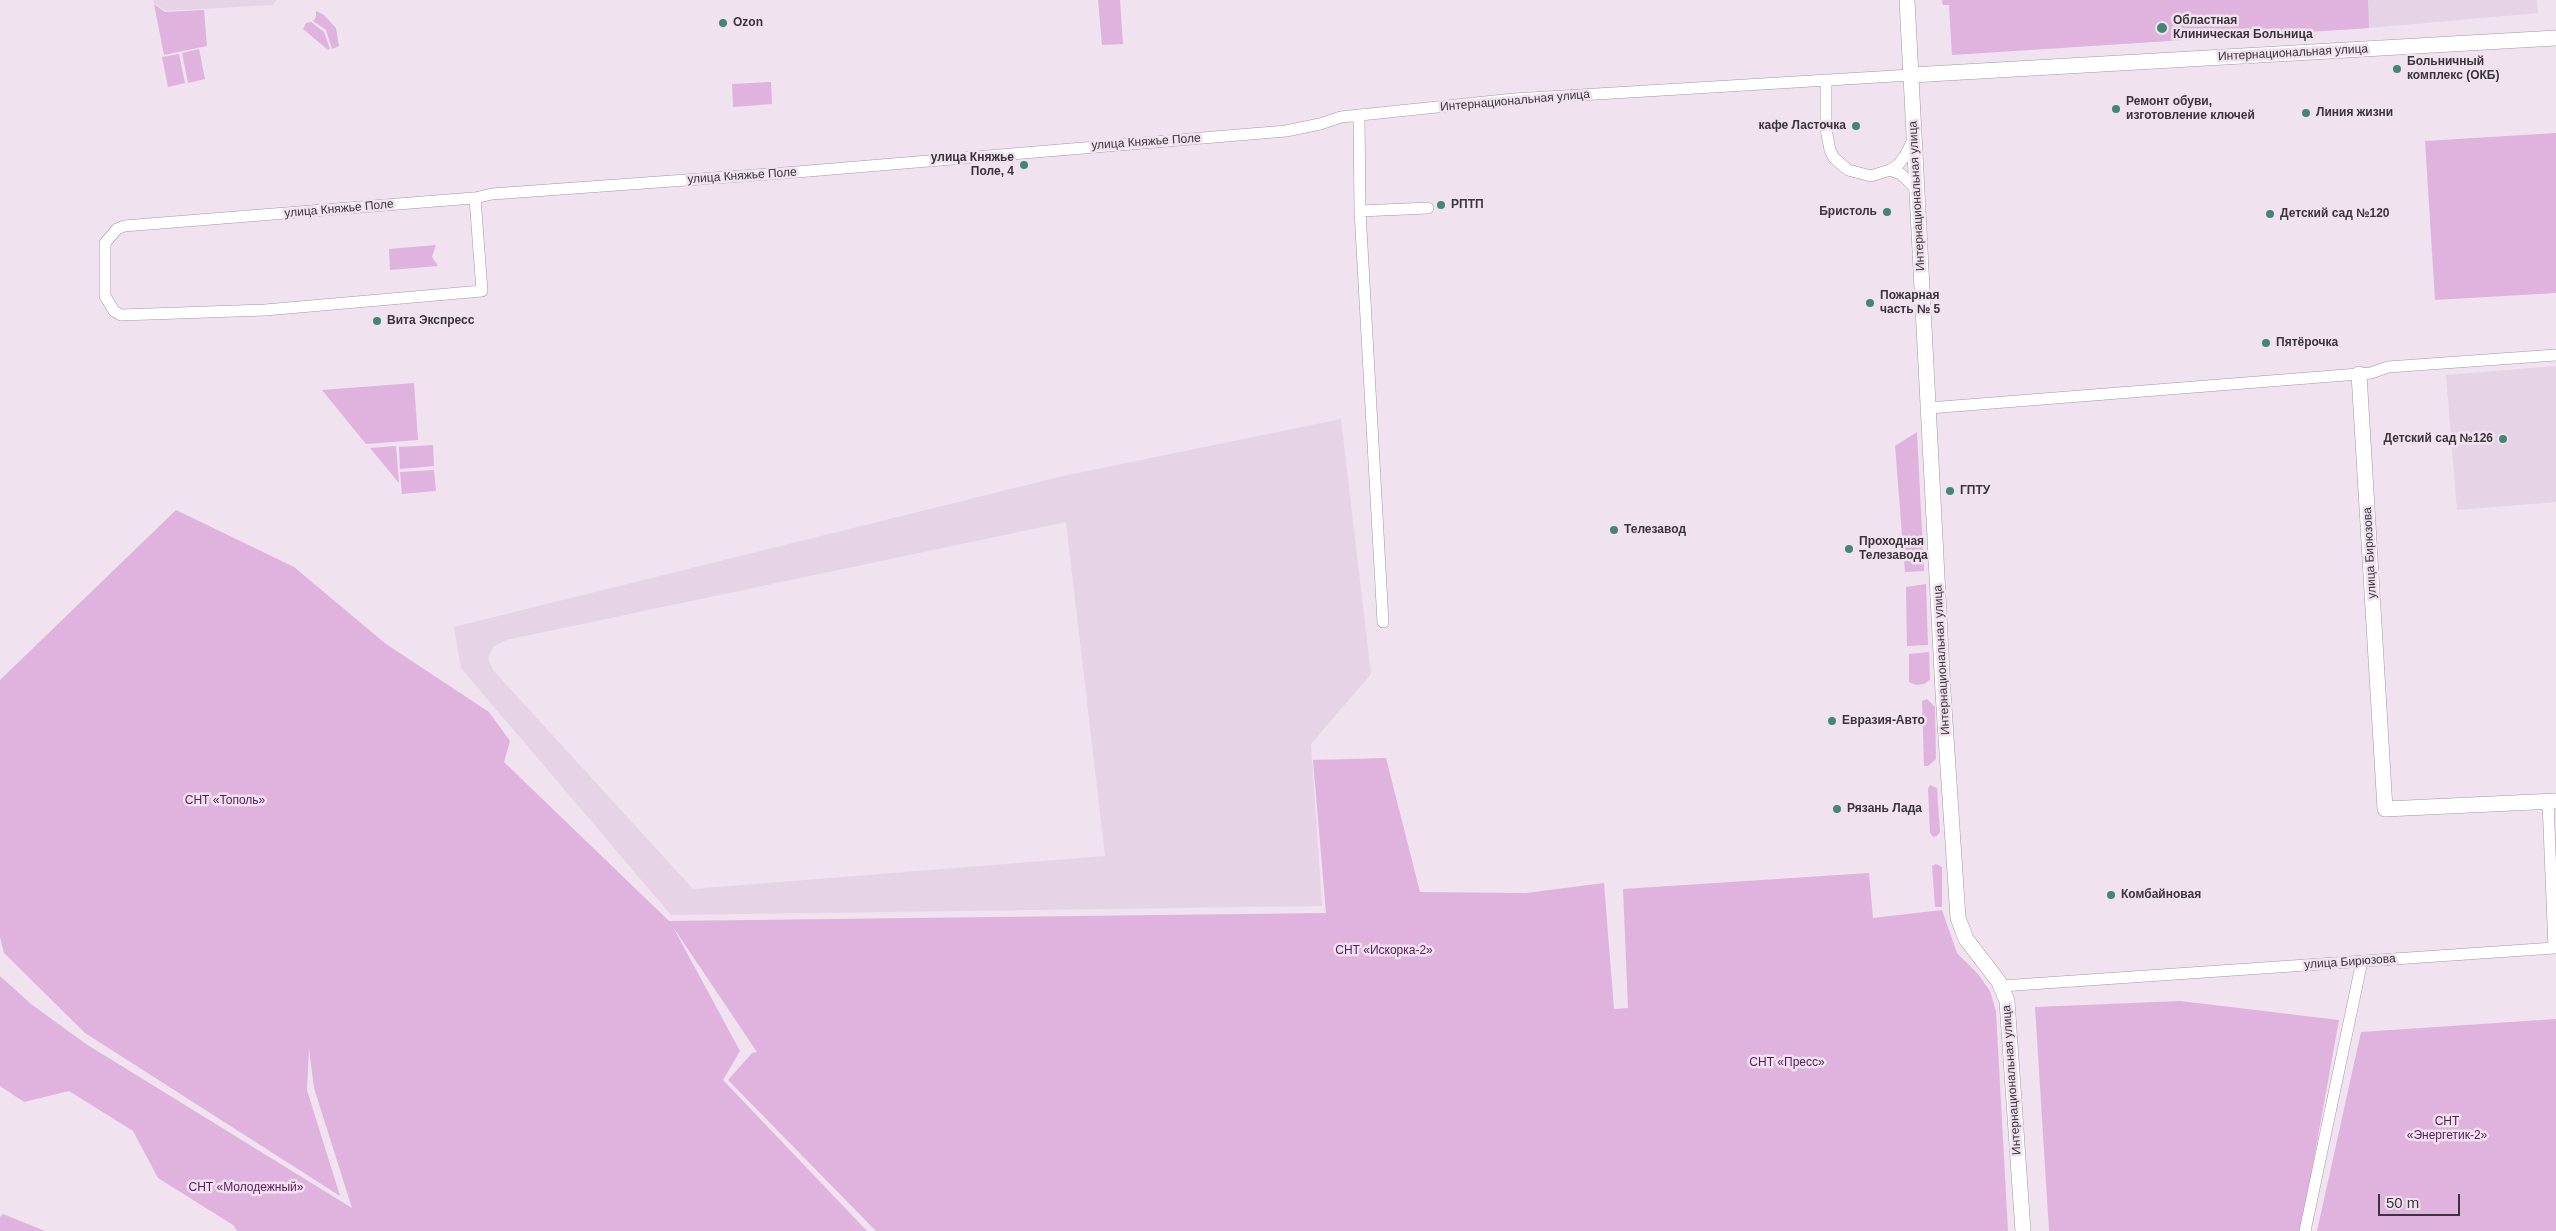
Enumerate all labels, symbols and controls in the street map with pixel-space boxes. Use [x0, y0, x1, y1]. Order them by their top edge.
place label: Областная Клиническая Больница [2173, 14, 2313, 42]
place label: Ozon [733, 16, 763, 30]
marker: Ozon [717, 17, 729, 29]
marker: Областная Клиническая Больница [2155, 21, 2169, 35]
street label: Интернациональная улица [2218, 42, 2368, 64]
place label: Больничный комплекс (ОКБ) [2407, 55, 2499, 83]
marker: Больничный комплекс (ОКБ) [2391, 63, 2403, 75]
street label: Интернациональная улица [1440, 87, 1590, 115]
place label: Ремонт обуви, изготовление ключей [2126, 95, 2255, 123]
marker: Ремонт обуви, изготовление ключей [2110, 103, 2122, 115]
place label: Линия жизни [2316, 106, 2393, 120]
marker: Линия жизни [2300, 107, 2312, 119]
place label: кафе Ласточка [1759, 119, 1846, 133]
marker: кафе Ласточка [1850, 120, 1862, 132]
street label: Интернациональная улица [1906, 121, 1928, 271]
street label: улица Княжье Поле [1091, 131, 1201, 153]
place label: улица Княжье Поле, 4 [931, 151, 1014, 179]
marker: улица Княжье Поле, 4 [1018, 159, 1030, 171]
street label: улица Княжье Поле [687, 165, 797, 187]
street label: улица Княжье Поле [284, 197, 394, 221]
place label: РПТП [1451, 198, 1484, 212]
marker: РПТП [1435, 199, 1447, 211]
place label: Бристоль [1819, 205, 1877, 219]
marker: Бристоль [1881, 206, 1893, 218]
place label: Детский сад №120 [2280, 207, 2390, 221]
marker: Детский сад №120 [2264, 208, 2276, 220]
place label: Пожарная часть № 5 [1880, 289, 1940, 317]
marker: Пожарная часть № 5 [1864, 297, 1876, 309]
place label: Вита Экспресс [387, 314, 474, 328]
marker: Вита Экспресс [371, 315, 383, 327]
place label: Пятёрочка [2276, 336, 2338, 350]
marker: Пятёрочка [2260, 337, 2272, 349]
place label: Детский сад №126 [2383, 432, 2493, 446]
marker: Детский сад №126 [2497, 433, 2509, 445]
place label: ГПТУ [1960, 484, 1990, 498]
marker: ГПТУ [1944, 485, 1956, 497]
street label: улица Бирюзова [2360, 507, 2380, 599]
place label: Телезавод [1624, 523, 1686, 537]
marker: Телезавод [1608, 524, 1620, 536]
place label: Проходная Телезавода [1859, 535, 1928, 563]
marker: Проходная Телезавода [1843, 543, 1855, 555]
street label: Интернациональная улица [1931, 585, 1953, 735]
place label: Евразия-Авто [1842, 714, 1925, 728]
marker: Евразия-Авто [1826, 715, 1838, 727]
park label: СНТ «Тополь» [185, 794, 265, 808]
place label: Рязань Лада [1847, 802, 1922, 816]
marker: Рязань Лада [1831, 803, 1843, 815]
place label: Комбайновая [2121, 888, 2201, 902]
marker: Комбайновая [2105, 889, 2117, 901]
park label: СНТ «Искорка-2» [1335, 944, 1433, 958]
street label: улица Бирюзова [2304, 952, 2396, 972]
street label: Интернациональная улица [2000, 1005, 2024, 1155]
park label: СНТ «Пресс» [1749, 1056, 1825, 1070]
park label: СНТ «Энергетик-2» [2407, 1115, 2487, 1143]
park label: СНТ «Молодежный» [189, 1181, 303, 1195]
scale bar [2381, 1184, 2464, 1216]
text: 50 m [2386, 1194, 2419, 1211]

